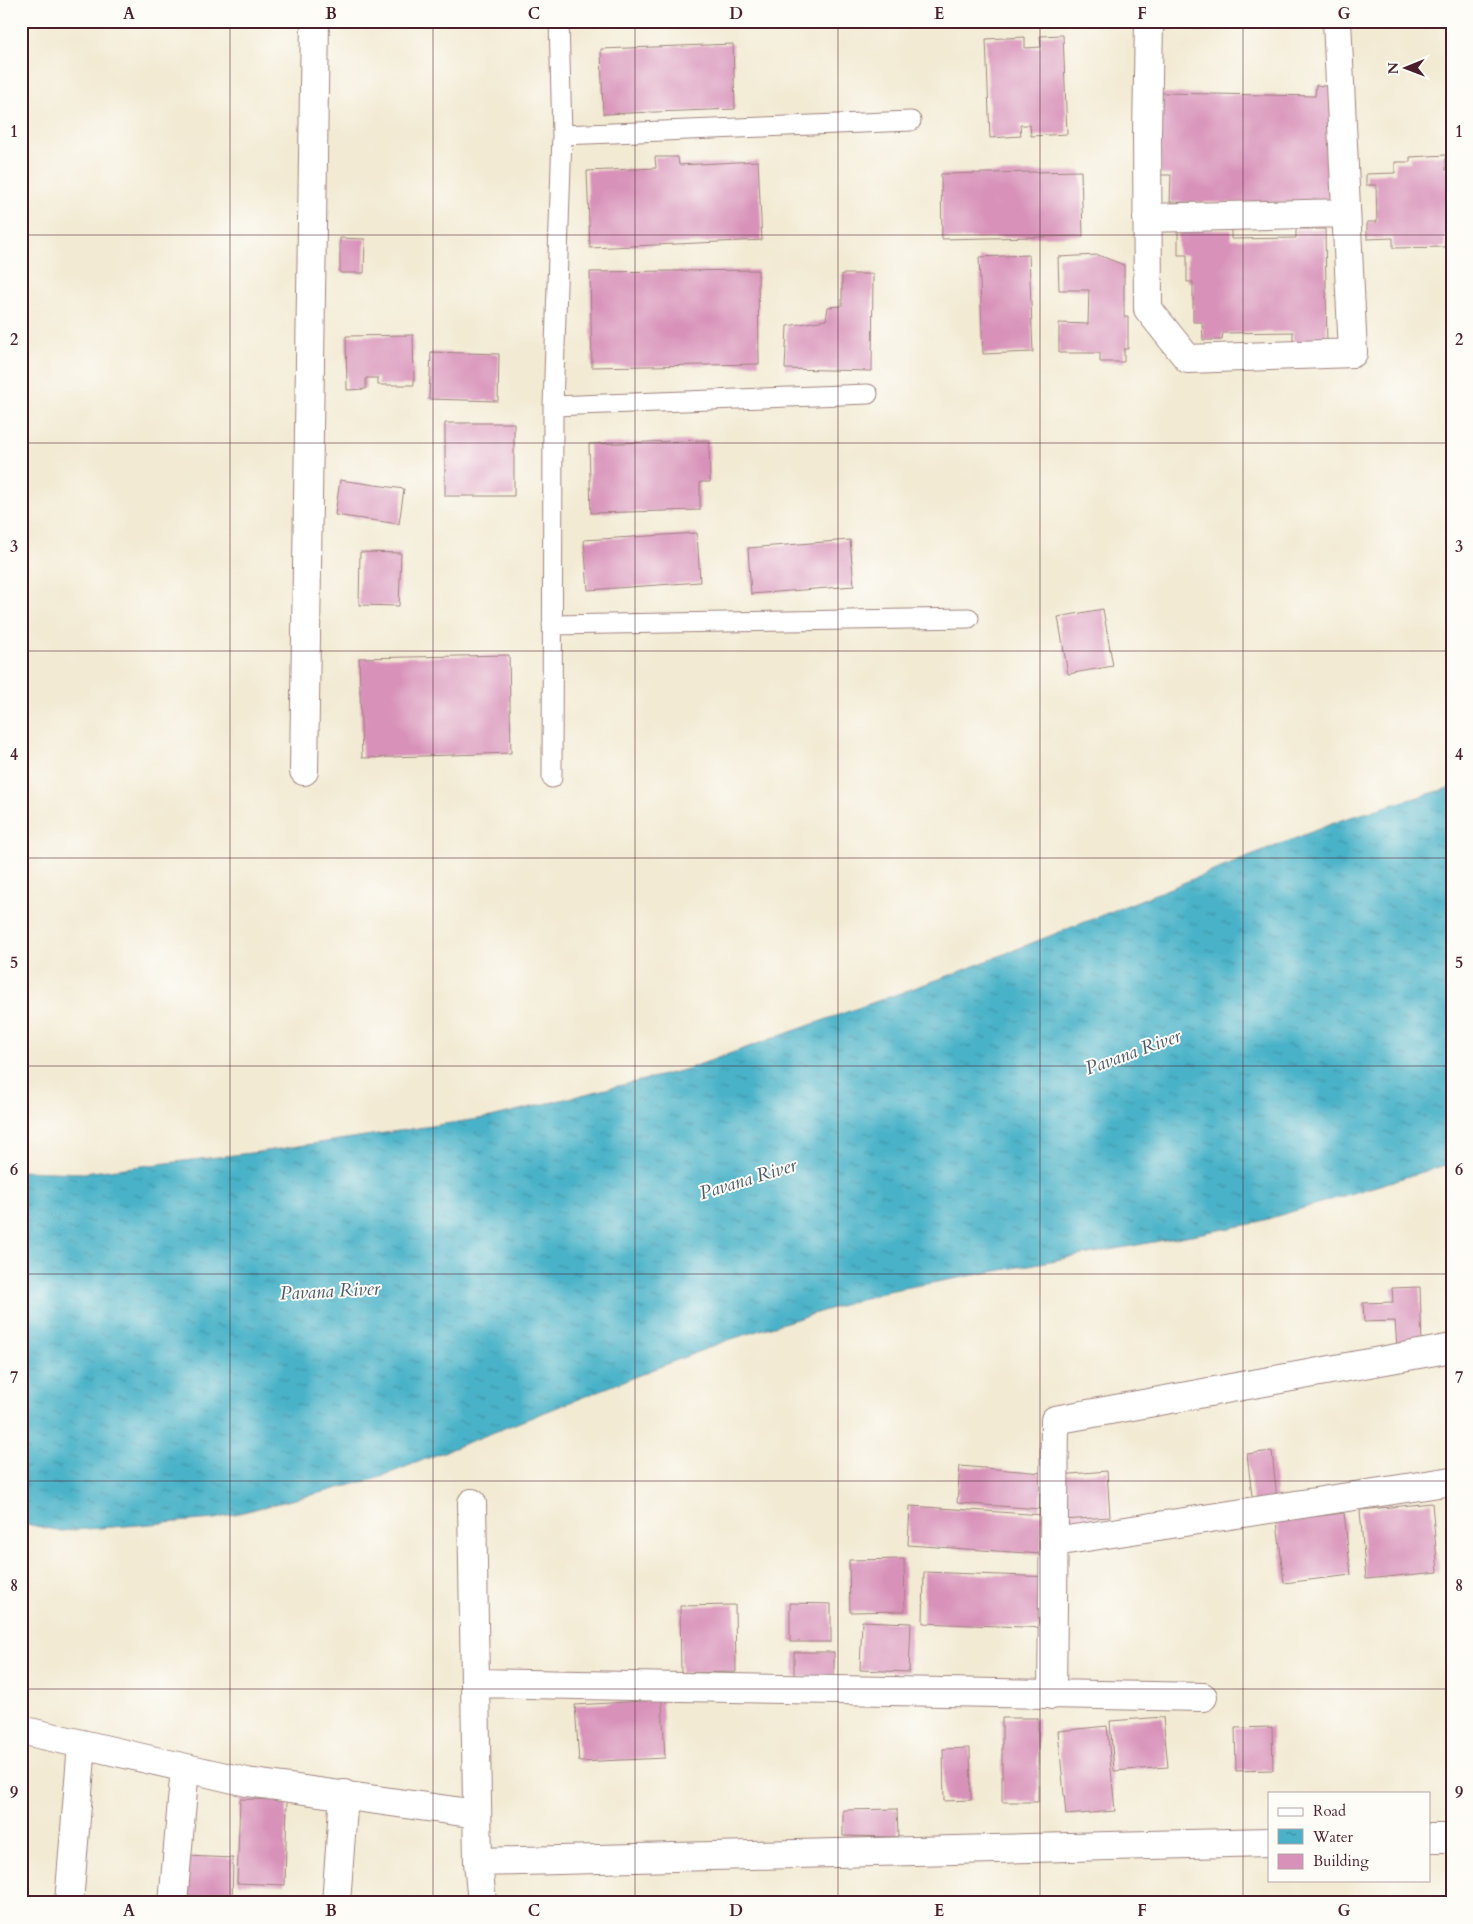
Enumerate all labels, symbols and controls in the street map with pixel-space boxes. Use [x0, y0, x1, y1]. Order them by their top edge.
text: A [123, 3, 135, 25]
text: B [325, 3, 337, 25]
text: C [528, 3, 540, 25]
text: D [729, 3, 743, 25]
text: E [934, 3, 944, 25]
text: F [1137, 3, 1147, 25]
text: G [1337, 3, 1351, 25]
north arrow [1380, 42, 1430, 92]
text: N [1384, 62, 1403, 74]
text: 1 [10, 121, 18, 143]
text: 1 [1455, 121, 1463, 143]
text: 2 [10, 329, 18, 351]
text: 2 [1455, 329, 1463, 351]
text: 3 [10, 536, 18, 558]
text: 3 [1455, 536, 1463, 558]
text: 4 [10, 744, 18, 766]
text: 4 [1455, 744, 1463, 766]
text: 5 [10, 952, 18, 974]
text: 5 [1455, 952, 1463, 974]
water label: Pavana River [1081, 1022, 1185, 1081]
water label: Pavana River [696, 1152, 800, 1206]
text: 6 [10, 1159, 18, 1181]
text: 6 [1455, 1159, 1463, 1181]
water label: Pavana River [279, 1275, 381, 1307]
text: 7 [10, 1367, 18, 1389]
text: 7 [1455, 1367, 1463, 1389]
text: 8 [10, 1575, 18, 1597]
text: 8 [1455, 1575, 1463, 1597]
text: 9 [10, 1782, 18, 1804]
text: 9 [1455, 1782, 1463, 1804]
legend [1268, 1792, 1430, 1882]
text: Road [1313, 1801, 1346, 1821]
text: Water [1312, 1827, 1354, 1847]
text: Building [1313, 1851, 1369, 1871]
text: A [123, 1900, 135, 1922]
text: B [325, 1900, 337, 1922]
text: C [528, 1900, 540, 1922]
text: D [729, 1900, 743, 1922]
text: E [934, 1900, 944, 1922]
text: F [1137, 1900, 1147, 1922]
text: G [1337, 1900, 1351, 1922]

